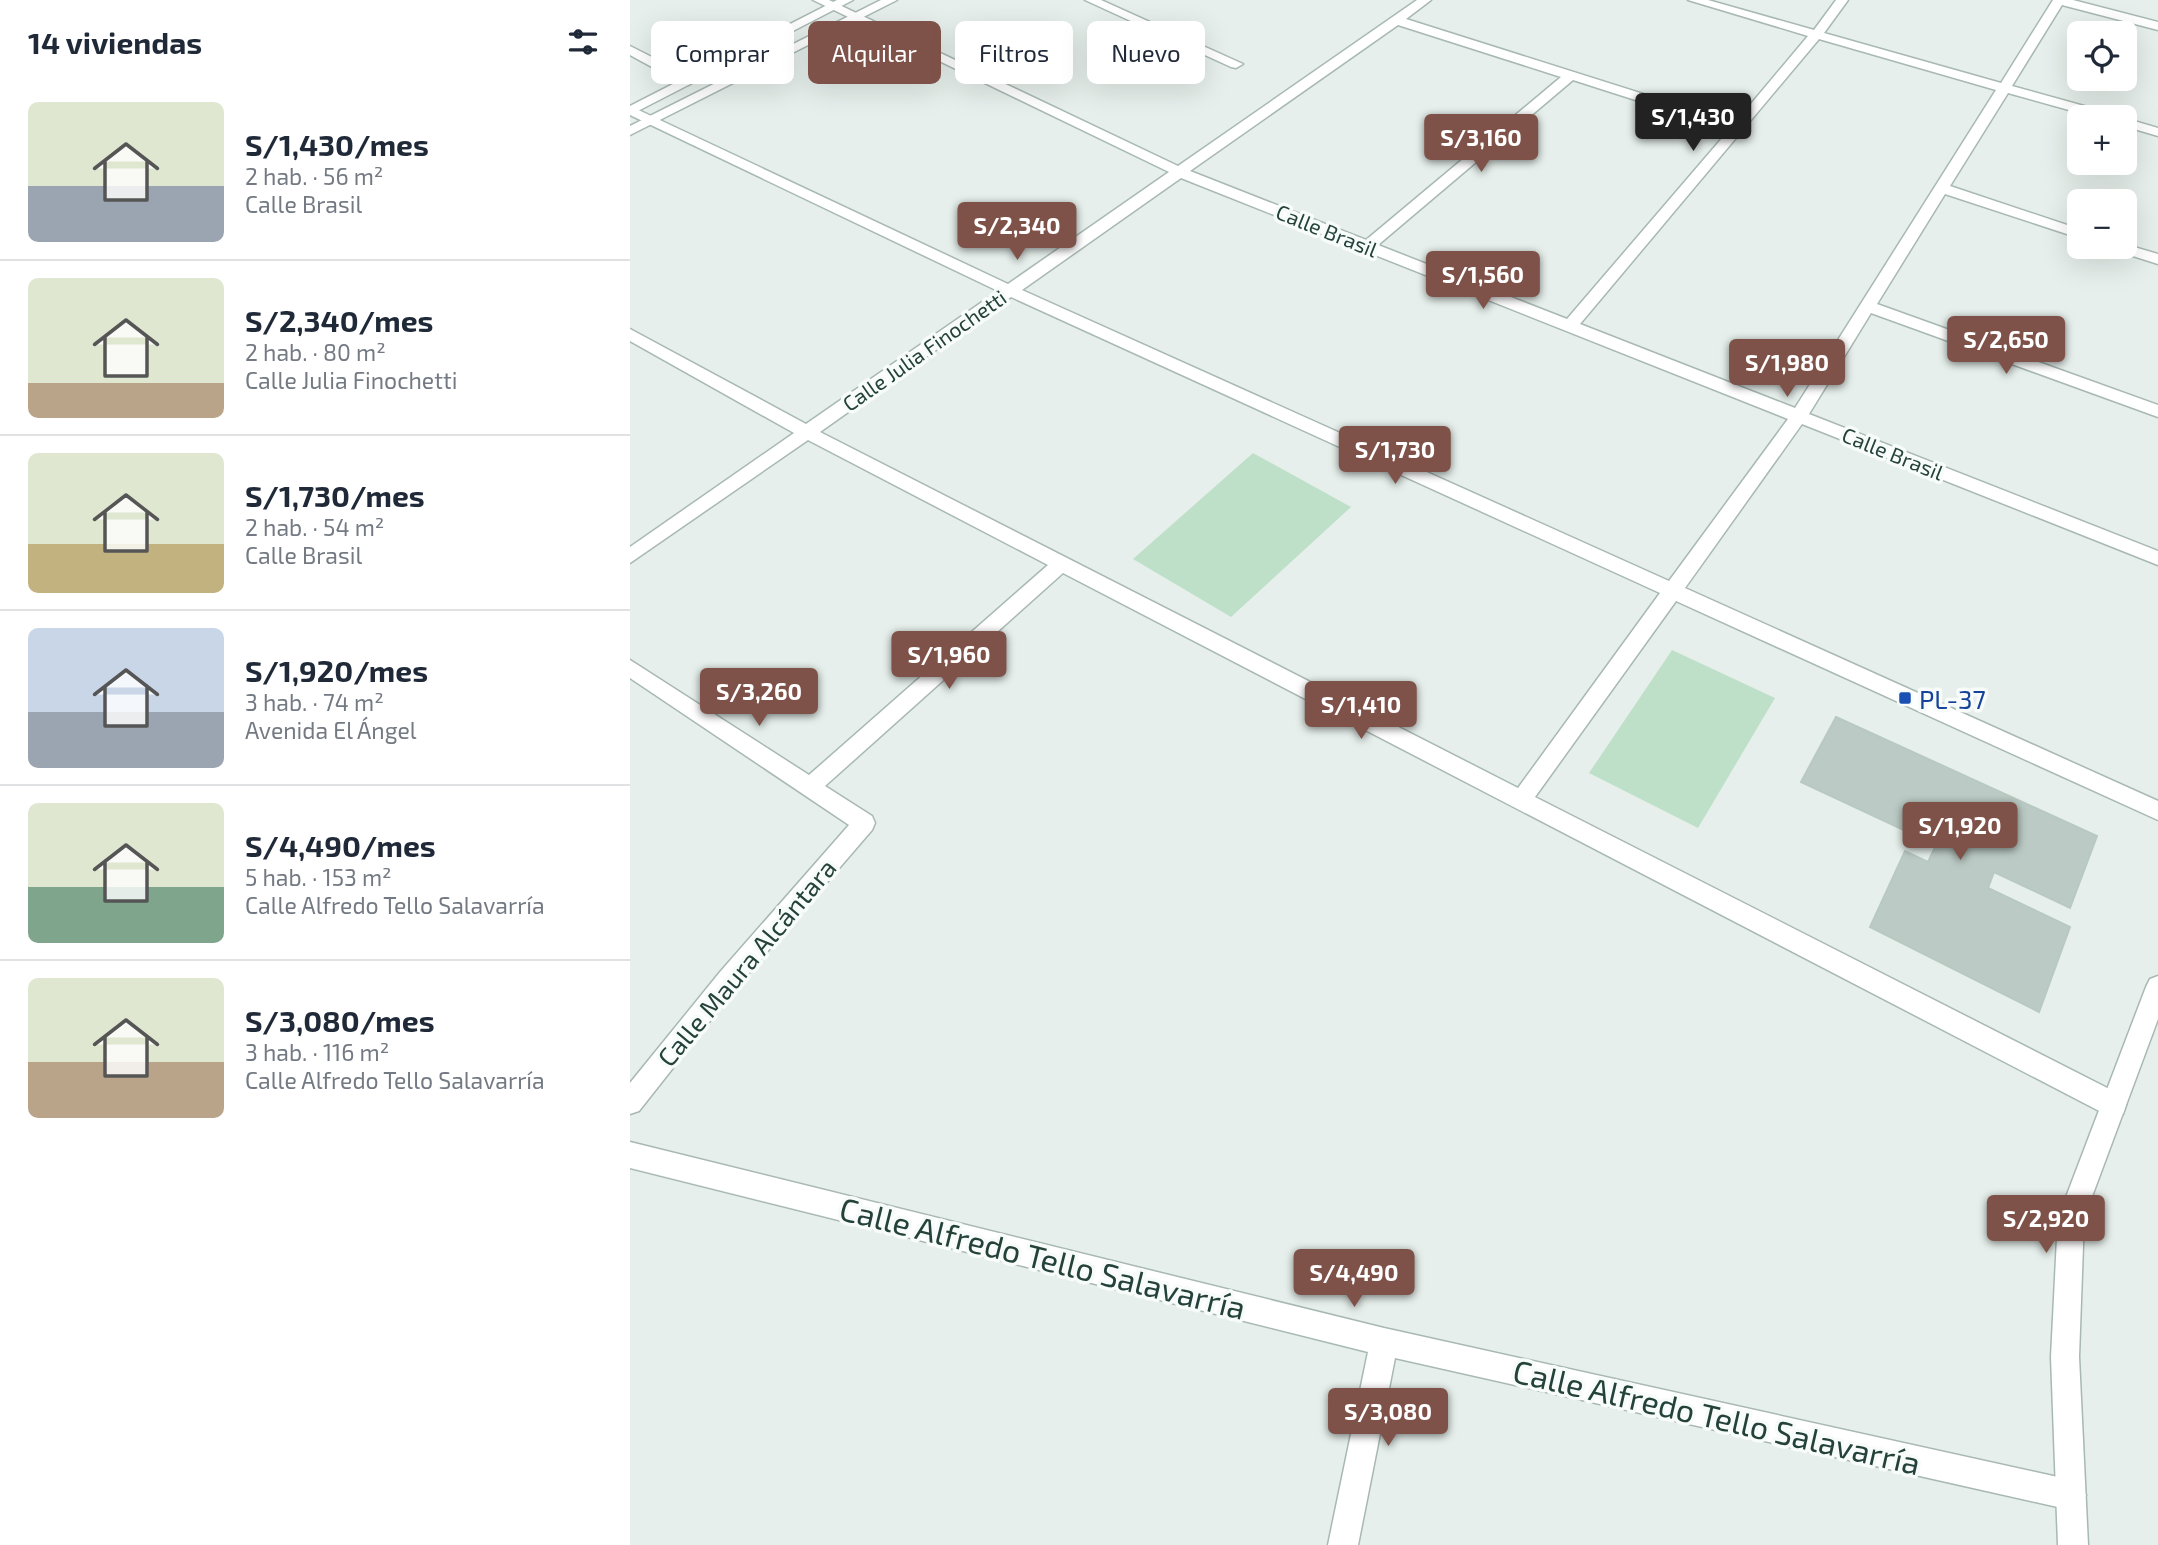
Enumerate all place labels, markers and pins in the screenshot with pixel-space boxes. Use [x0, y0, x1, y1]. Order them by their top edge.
pin: S/1,430 [1628, 94, 1758, 153]
pin: S/3,160 [1416, 114, 1546, 174]
pin: S/2,340 [952, 202, 1082, 262]
pin: S/1,560 [1418, 252, 1548, 311]
pin: S/2,650 [1941, 316, 2071, 376]
pin: S/1,980 [1722, 340, 1852, 399]
pin: S/1,730 [1330, 426, 1460, 486]
pin: S/1,960 [884, 632, 1014, 691]
pin: S/3,260 [694, 668, 824, 728]
pin: S/1,410 [1296, 682, 1426, 741]
place label: PL-37 [1919, 683, 1986, 714]
marker: PL-37 [1897, 690, 1913, 706]
pin: S/1,920 [1895, 802, 2025, 862]
pin: S/2,920 [1981, 1196, 2111, 1255]
pin: S/4,490 [1289, 1250, 1419, 1309]
pin: S/3,080 [1323, 1388, 1453, 1448]

